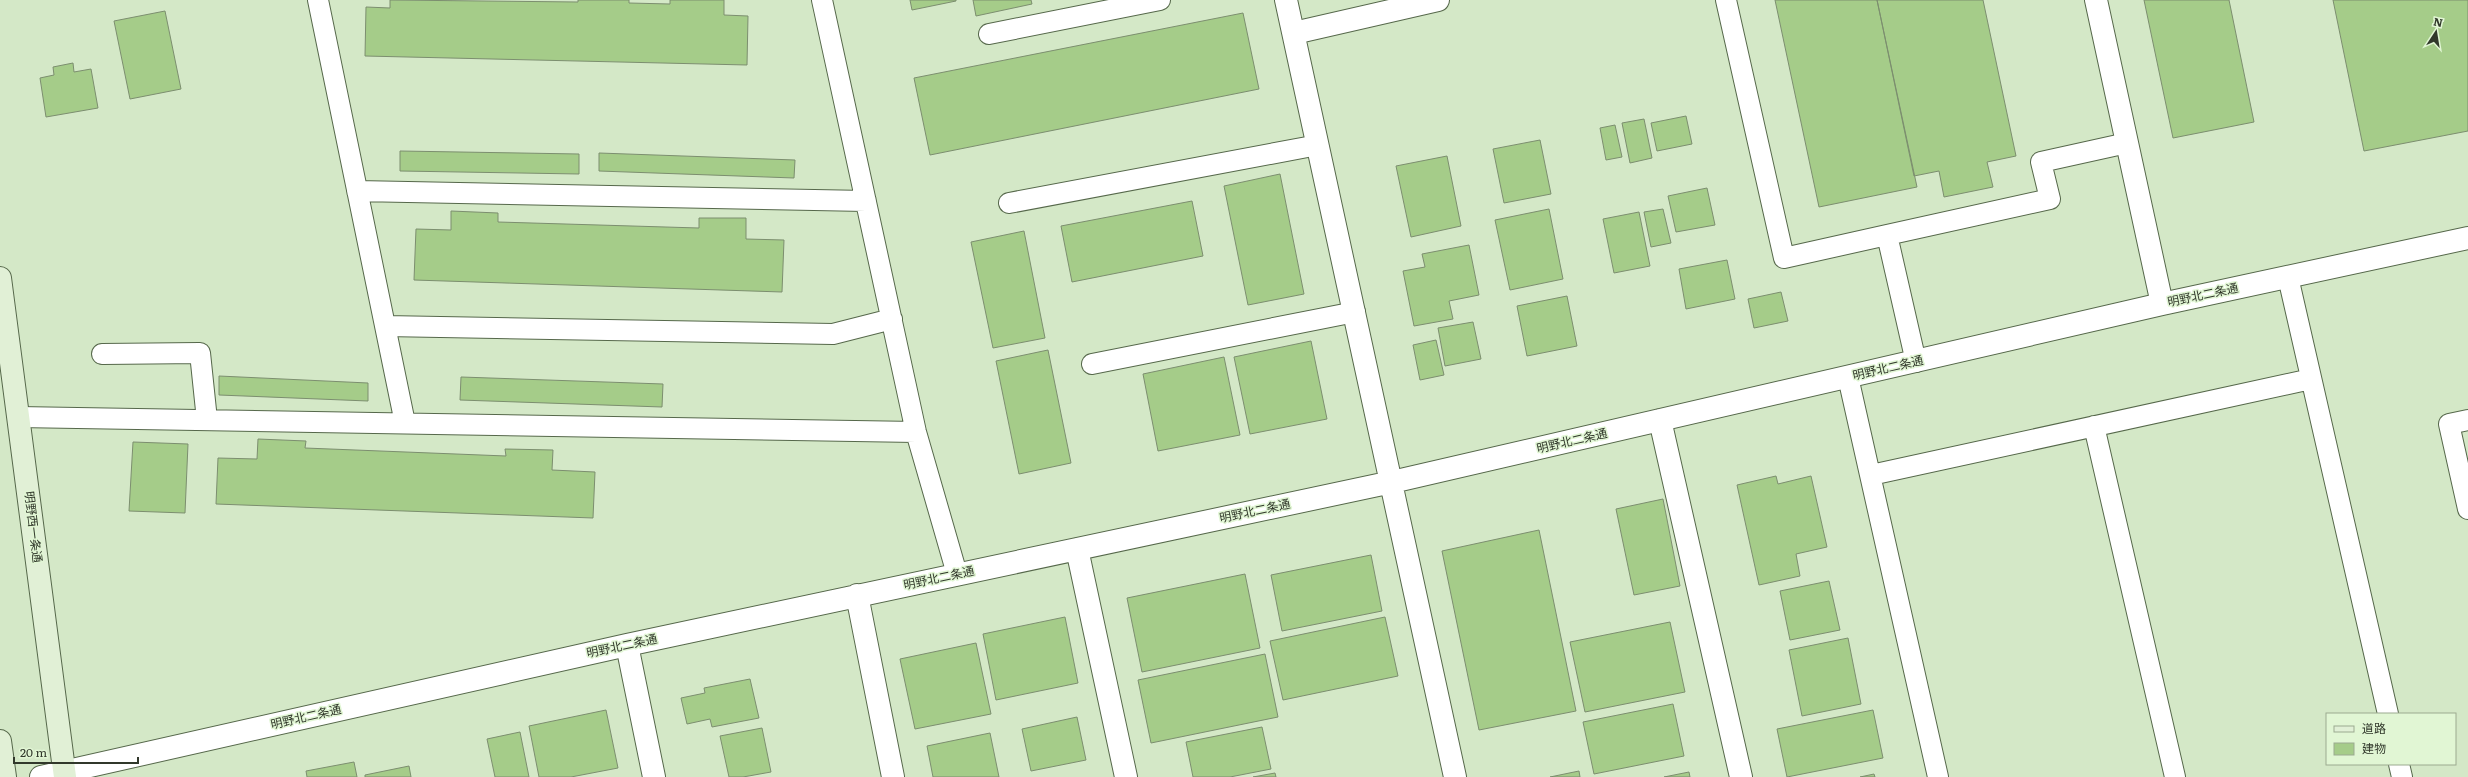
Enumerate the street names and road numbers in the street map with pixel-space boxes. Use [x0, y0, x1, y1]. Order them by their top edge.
street label: 明野北二条通 [2166, 278, 2240, 310]
street label: 明野北二条通 [1851, 350, 1925, 384]
street label: 明野北二条通 [1535, 423, 1609, 457]
street label: 明野西一条通 [21, 490, 47, 564]
street label: 明野北二条通 [1218, 494, 1292, 526]
street label: 明野北二条通 [902, 561, 976, 593]
street label: 明野北二条通 [585, 629, 659, 661]
street label: 明野北二条通 [269, 699, 343, 733]

